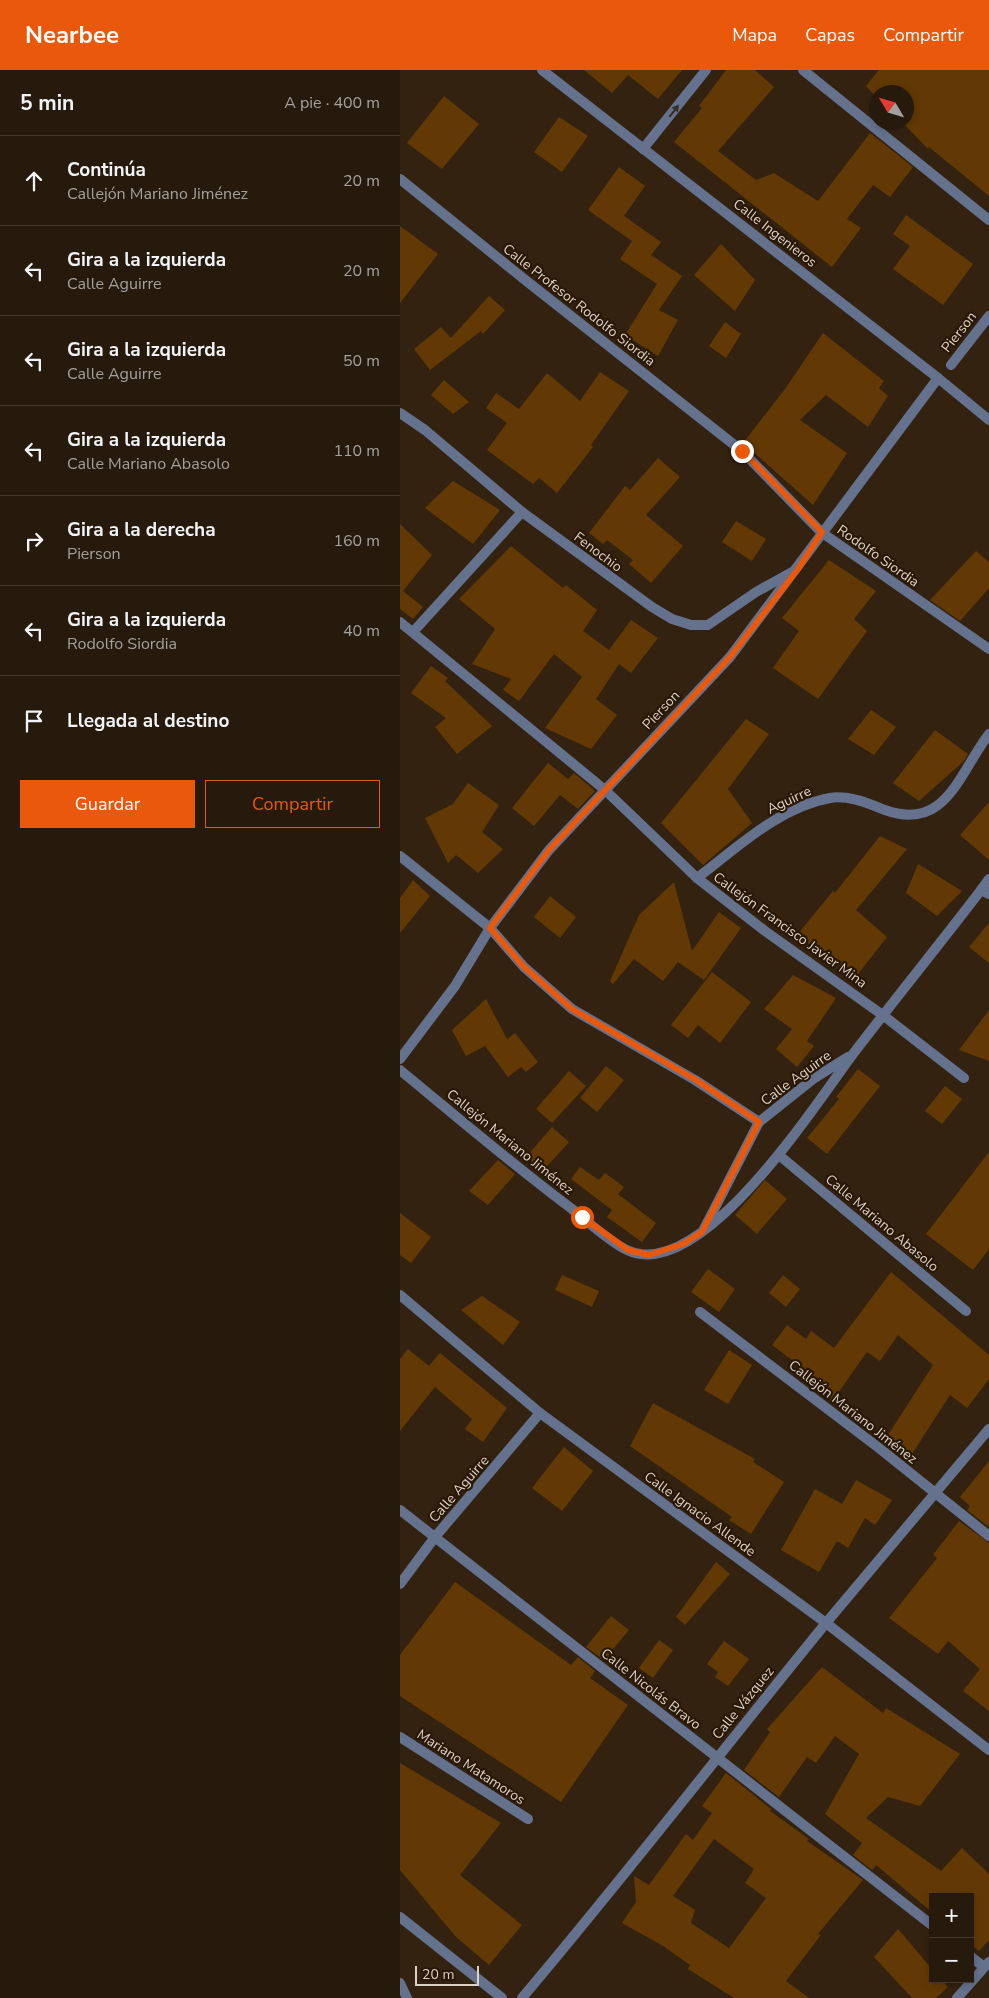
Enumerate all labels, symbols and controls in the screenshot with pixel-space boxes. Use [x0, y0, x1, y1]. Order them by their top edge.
text: Nearbee [25, 19, 119, 51]
text: Mapa [732, 23, 777, 47]
text: Capas [805, 23, 855, 47]
text: Compartir [883, 23, 964, 47]
north arrow [869, 85, 914, 130]
text: 5 min [20, 89, 74, 117]
text: A pie · 400 m [284, 92, 380, 114]
one-way arrow [668, 105, 679, 118]
text: Continúa [67, 157, 146, 183]
icon: ahead [20, 167, 48, 195]
text: 20 m [343, 170, 380, 192]
text: Callejón Mariano Jiménez [67, 183, 248, 205]
street label: Calle Ingenieros [729, 194, 821, 272]
street label: Calle Profesor Rodolfo Siordia [499, 239, 659, 371]
text: Gira a la izquierda [67, 247, 226, 273]
icon: left [20, 257, 48, 285]
text: 20 m [343, 260, 380, 282]
text: Calle Aguirre [67, 273, 162, 295]
street label: Pierson [937, 308, 981, 356]
text: Gira a la izquierda [67, 337, 226, 363]
icon: left [20, 347, 48, 375]
text: 50 m [343, 350, 380, 372]
text: Calle Aguirre [67, 363, 162, 385]
text: Gira a la izquierda [67, 427, 226, 453]
icon: left [20, 437, 48, 465]
text: 110 m [333, 440, 380, 462]
route end [731, 440, 754, 463]
text: Calle Mariano Abasolo [67, 453, 230, 475]
text: Gira a la derecha [67, 517, 216, 543]
street label: Rodolfo Siordia [833, 521, 923, 591]
icon: right [20, 527, 48, 555]
street label: Fenochio [570, 528, 626, 577]
text: 160 m [333, 530, 380, 552]
text: Pierson [67, 543, 121, 565]
text: Gira a la izquierda [67, 607, 226, 633]
icon: left [20, 617, 48, 645]
text: 40 m [343, 620, 380, 642]
text: Rodolfo Siordia [67, 633, 177, 655]
street label: Pierson [638, 686, 684, 734]
icon: arrive [20, 707, 48, 735]
text: Llegada al destino [67, 708, 229, 734]
button: Guardar [20, 780, 195, 828]
button: Compartir [205, 780, 380, 828]
street label: Aguirre [764, 781, 814, 819]
street label: Callejón Francisco Javier Mina [709, 868, 871, 992]
street label: Calle Aguirre [757, 1046, 835, 1110]
street label: Callejón Mariano Jiménez [442, 1085, 578, 1200]
street label: Calle Mariano Abasolo [821, 1170, 943, 1276]
route start [571, 1206, 594, 1229]
street label: Callejón Mariano Jiménez [785, 1356, 922, 1469]
street label: Calle Aguirre [425, 1452, 493, 1526]
street label: Calle Ignacio Allende [640, 1467, 760, 1561]
street label: Calle Nicolás Bravo [597, 1644, 705, 1734]
street label: Calle Vázquez [708, 1662, 779, 1743]
street label: Mariano Matamoros [413, 1725, 529, 1809]
map controls [929, 1893, 974, 1983]
button: + [929, 1893, 974, 1938]
button: − [929, 1938, 974, 1983]
scale bar [415, 1963, 479, 1986]
text: 20 m [422, 1965, 454, 1984]

